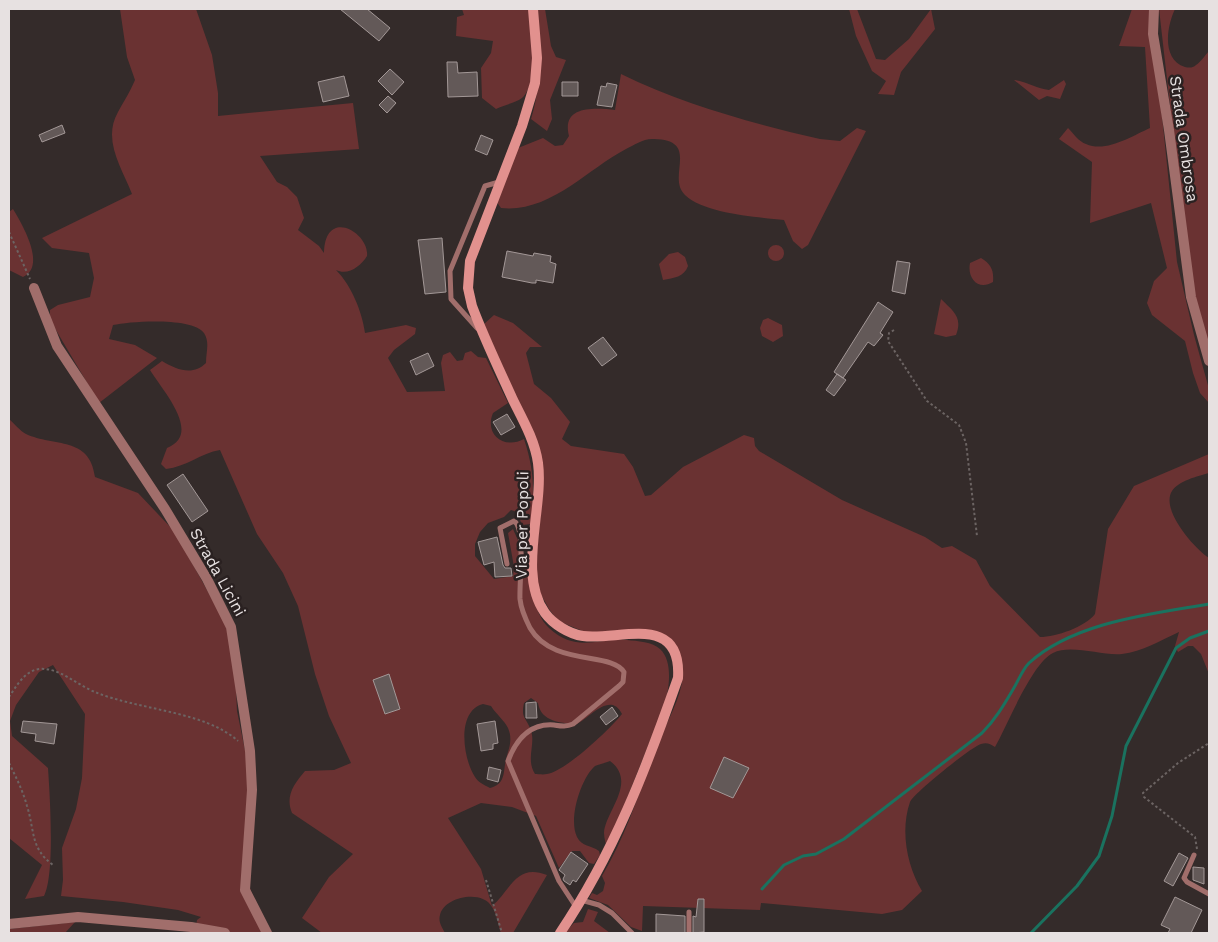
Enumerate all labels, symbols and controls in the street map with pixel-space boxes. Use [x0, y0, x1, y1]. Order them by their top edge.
street label: Strada Ombrosa [1166, 75, 1202, 203]
street label: Via per Popoli [512, 471, 532, 579]
street label: Strada Licini [186, 525, 250, 619]

